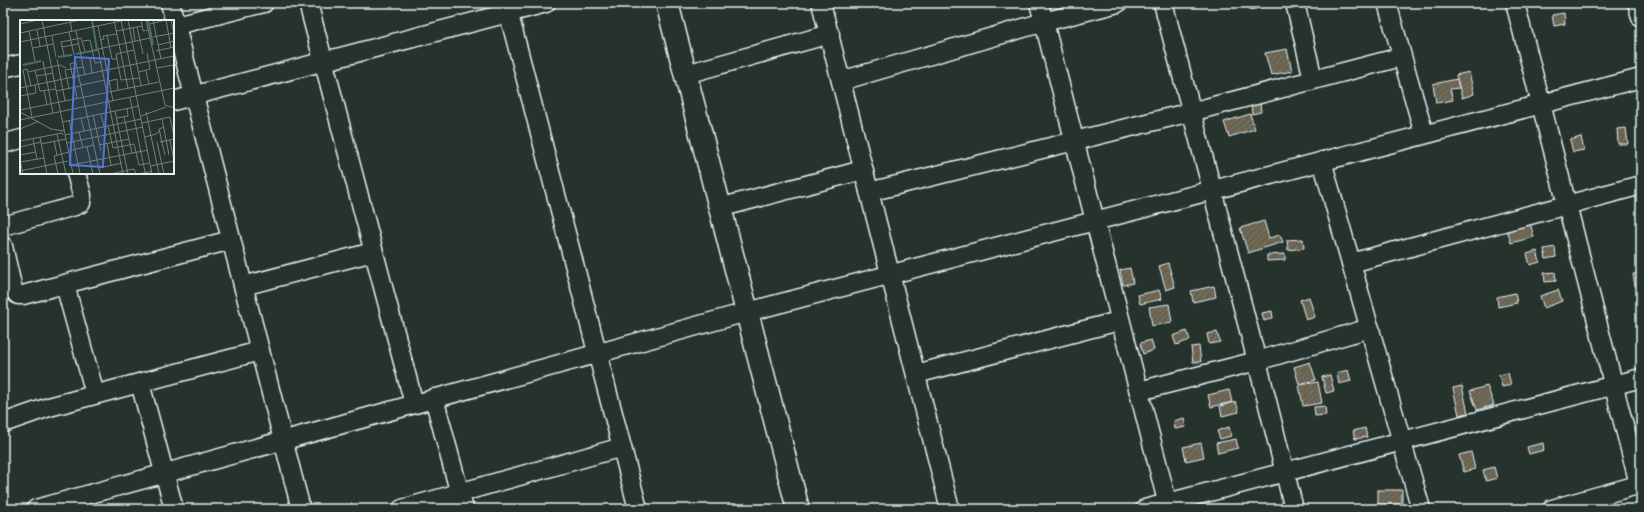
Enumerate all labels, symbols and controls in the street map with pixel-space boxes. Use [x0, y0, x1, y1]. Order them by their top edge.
inset map [20, 20, 174, 174]

